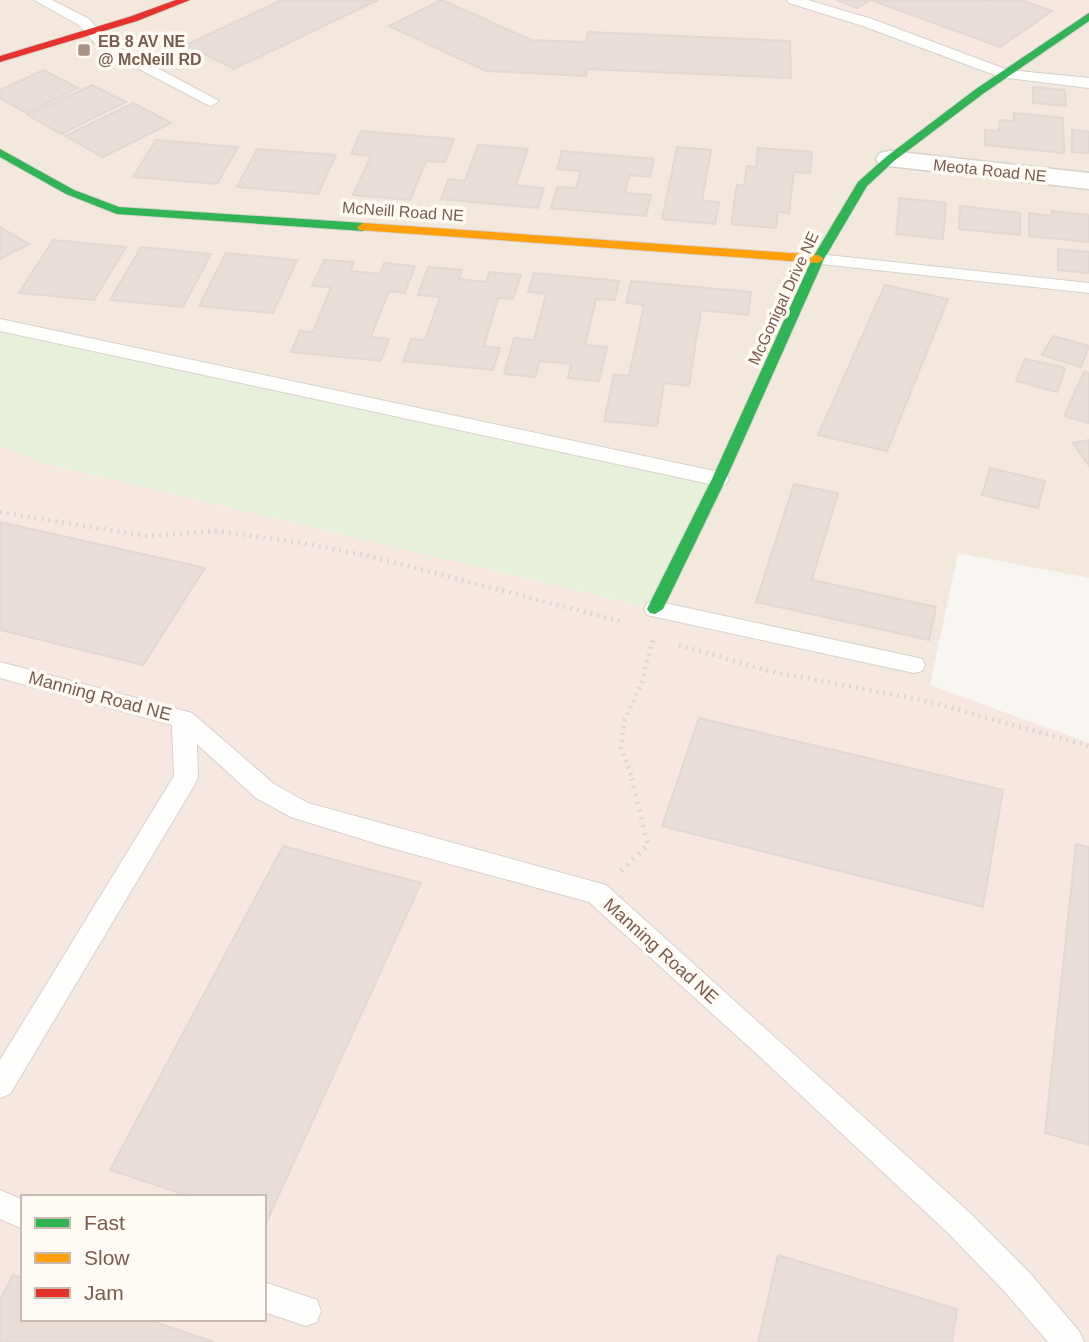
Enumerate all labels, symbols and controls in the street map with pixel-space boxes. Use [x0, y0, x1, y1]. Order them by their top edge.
place label: EB 8 AV NE @ McNeill RD [98, 33, 202, 68]
marker: EB 8 AV NE @ McNeill RD [76, 42, 92, 58]
street label: Meota Road NE [932, 156, 1047, 185]
street label: McNeill Road NE [342, 199, 464, 224]
street label: McGonigal Drive NE [745, 229, 822, 367]
street label: Manning Road NE [26, 667, 174, 725]
street label: Manning Road NE [600, 894, 722, 1008]
legend [21, 1195, 266, 1321]
text: Fast [84, 1211, 125, 1234]
text: Slow [84, 1246, 130, 1269]
text: Jam [84, 1281, 124, 1304]

